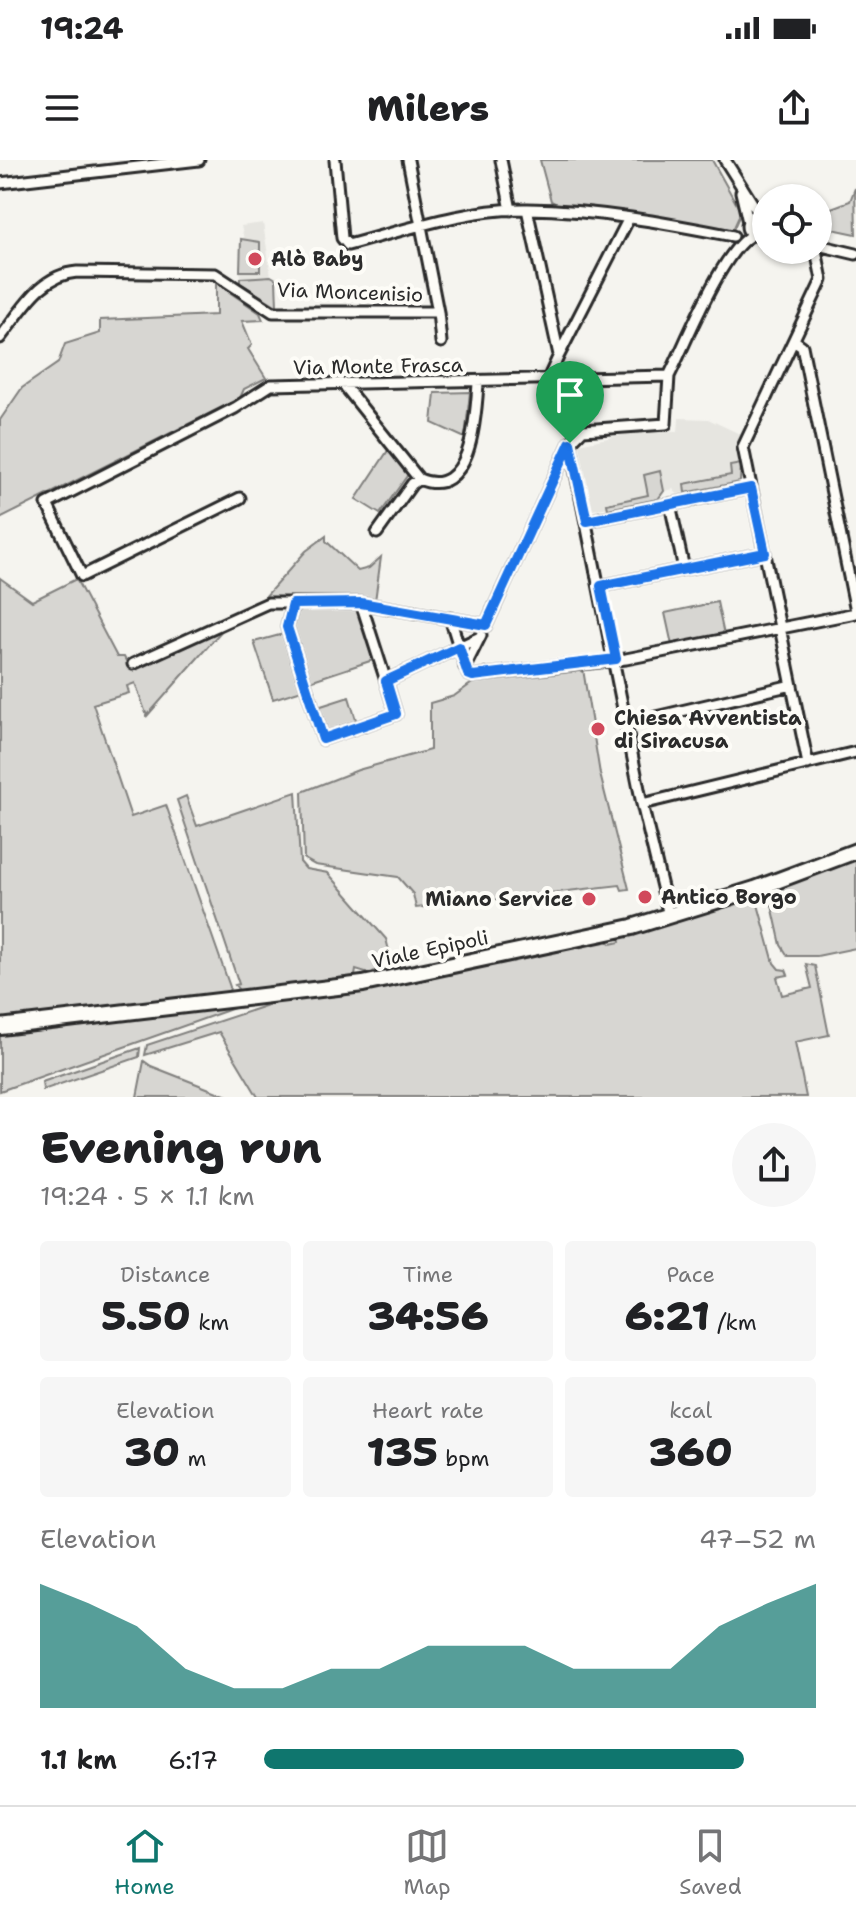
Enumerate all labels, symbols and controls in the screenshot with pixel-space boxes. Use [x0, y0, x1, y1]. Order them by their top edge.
text: 19:24 [40, 8, 123, 49]
text: Milers [367, 84, 489, 133]
icon: menu [40, 86, 84, 130]
icon: share [772, 86, 816, 130]
map controls [752, 184, 832, 264]
button: locate [752, 184, 832, 264]
place label: Alò Baby [271, 246, 363, 272]
marker: Alò Baby [246, 250, 264, 268]
street label: Via Moncenisio [276, 276, 424, 308]
street label: Via Monte Frasca [293, 352, 464, 380]
pin [536, 361, 604, 443]
icon: arrive [548, 373, 592, 417]
place label: Chiesa Avventista di Siracusa [614, 705, 802, 754]
marker: Chiesa Avventista di Siracusa [589, 720, 607, 738]
place label: Antico Borgo [661, 884, 797, 910]
place label: Miano Service [425, 886, 573, 912]
marker: Antico Borgo [636, 888, 654, 906]
marker: Miano Service [580, 890, 598, 908]
street label: Viale Epipoli [369, 924, 491, 974]
text: Evening run [40, 1118, 322, 1177]
button: share [732, 1123, 816, 1207]
text: 19:24 · 5 × 1.1 km [40, 1178, 255, 1213]
text: Distance [120, 1260, 210, 1289]
text: Time [403, 1260, 453, 1289]
text: Pace [666, 1260, 715, 1289]
text: 5.50 [101, 1289, 191, 1343]
text: 34:56 [367, 1289, 489, 1343]
text: 6:21 [625, 1289, 710, 1343]
text: km [191, 1308, 229, 1337]
text: /km [710, 1308, 757, 1337]
text: Elevation [116, 1396, 215, 1425]
text: Heart rate [372, 1396, 484, 1425]
text: kcal [669, 1396, 712, 1425]
text: 30 [124, 1425, 180, 1479]
text: 135 [366, 1425, 438, 1479]
text: 360 [648, 1425, 733, 1479]
text: m [180, 1444, 207, 1473]
text: bpm [438, 1444, 490, 1473]
text: Elevation [40, 1521, 156, 1556]
text: 47–52 m [699, 1521, 816, 1556]
text: 1.1 km [40, 1742, 117, 1777]
text: 6:17 [168, 1742, 218, 1777]
tab: Home [114, 1824, 175, 1901]
tab: Map [403, 1824, 451, 1901]
tab: Saved [679, 1824, 742, 1901]

